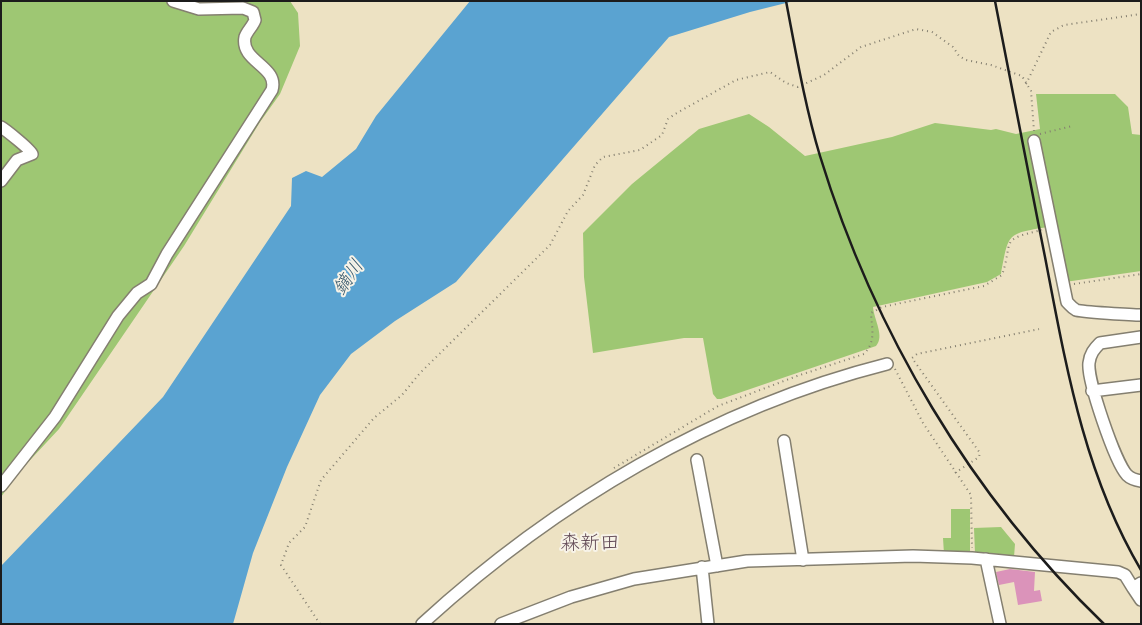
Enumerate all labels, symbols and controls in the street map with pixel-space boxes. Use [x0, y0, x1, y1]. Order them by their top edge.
water label: 鏑川 [331, 257, 371, 301]
district label: 森新田 [560, 534, 620, 558]

